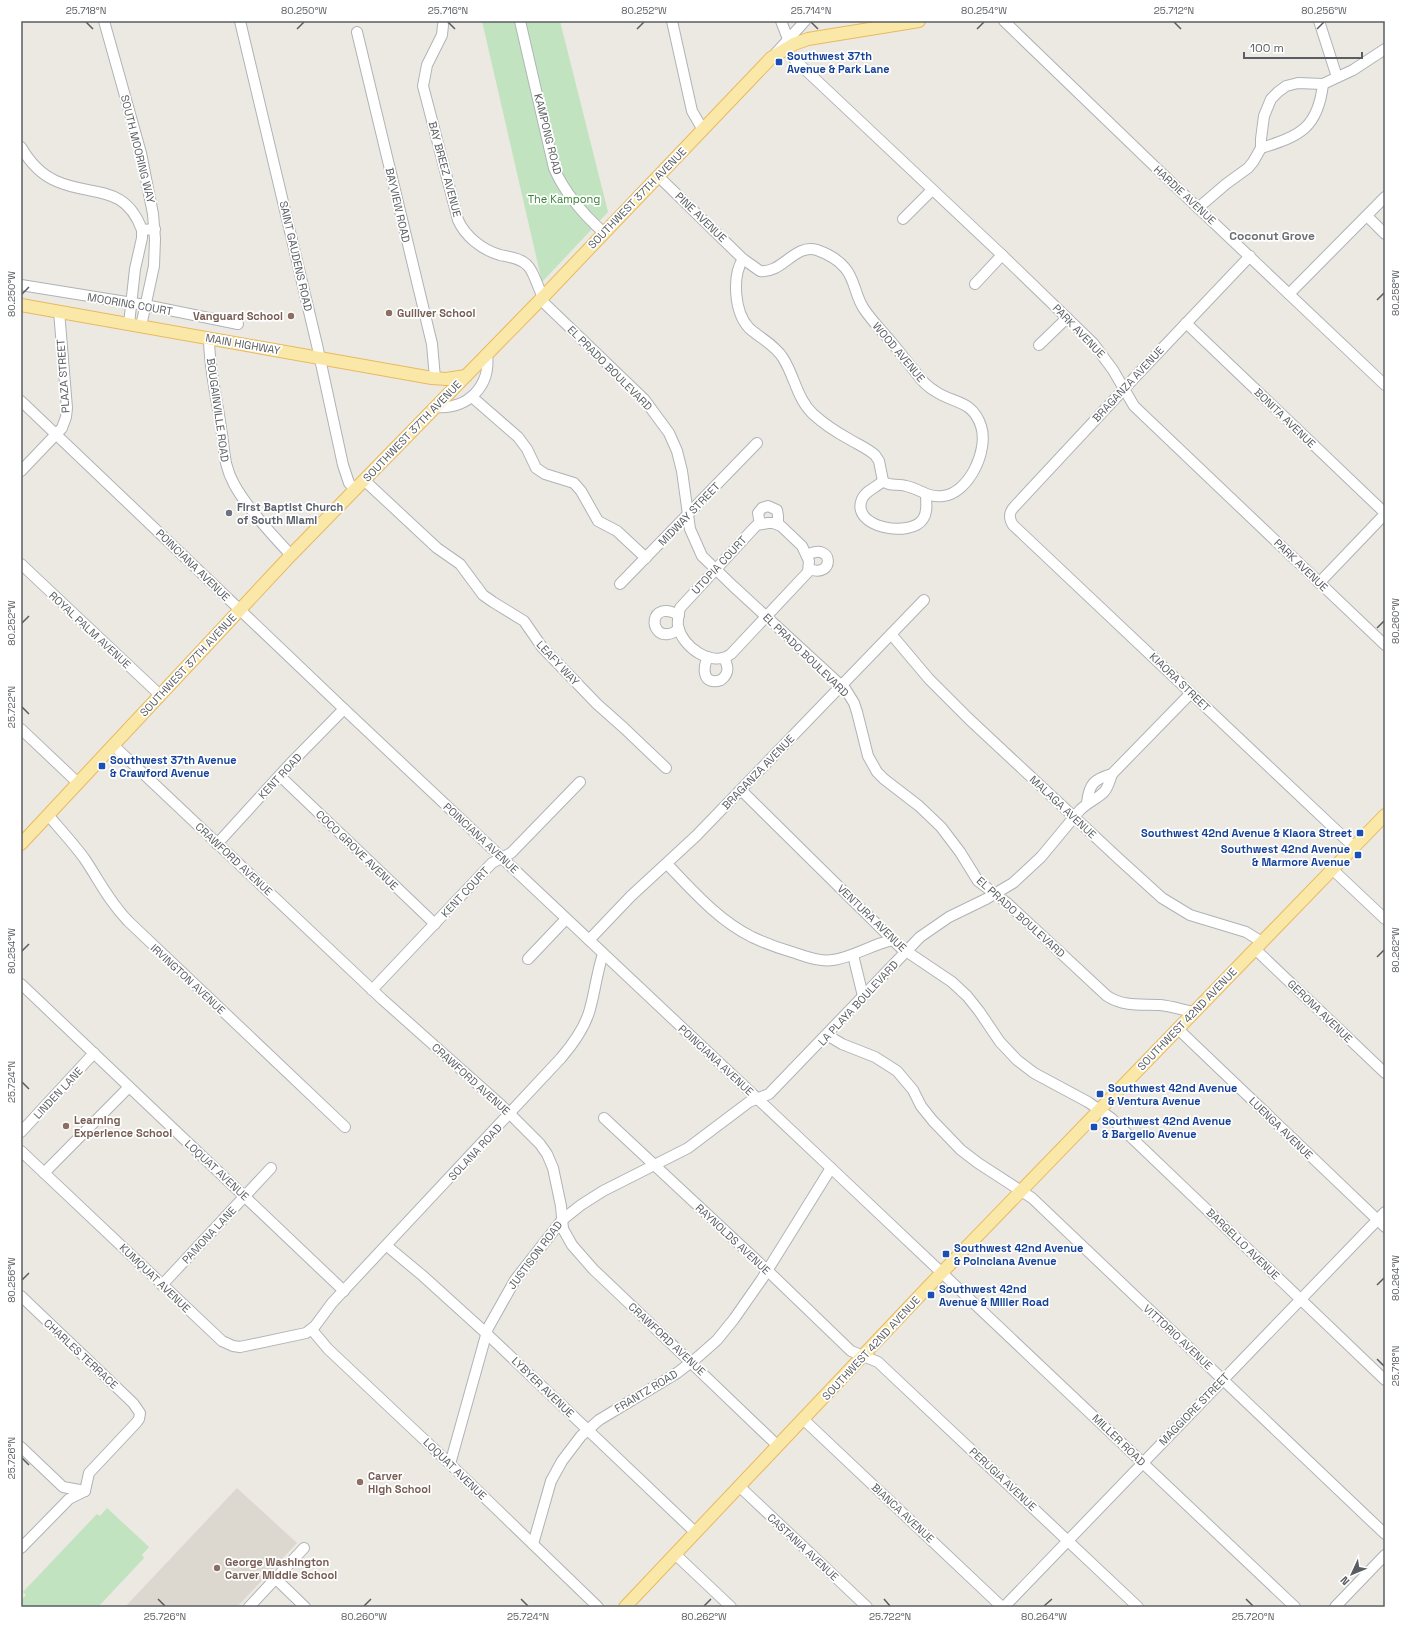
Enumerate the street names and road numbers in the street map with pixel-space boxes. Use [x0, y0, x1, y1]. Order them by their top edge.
street label: KAMPONG ROAD [531, 92, 565, 176]
street label: SOUTH MOORING WAY [118, 93, 158, 205]
street label: BAY BREEZ AVENUE [425, 120, 465, 218]
street label: SOUTHWEST 37TH AVENUE [585, 144, 689, 252]
street label: HARDIE AVENUE [1151, 163, 1219, 227]
street label: BAYVIEW ROAD [383, 166, 413, 244]
street label: PINE AVENUE [673, 189, 729, 245]
street label: SAINT GAUDENS ROAD [276, 199, 316, 313]
street label: MOORING COURT [86, 290, 174, 318]
street label: PARK AVENUE [1050, 301, 1108, 361]
street label: WOOD AVENUE [870, 319, 928, 385]
street label: EL PRADO BOULEVARD [565, 323, 655, 413]
street label: MAIN HIGHWAY [204, 331, 282, 358]
street label: PLAZA STREET [53, 338, 73, 413]
street label: BRAGANZA AVENUE [1089, 343, 1167, 425]
street label: BOUGAINVILLE ROAD [204, 357, 232, 463]
street label: SOUTHWEST 37TH AVENUE [360, 377, 464, 485]
street label: BONITA AVENUE [1251, 385, 1319, 451]
street label: MIDWAY STREET [655, 479, 723, 549]
street label: POINCIANA AVENUE [153, 526, 233, 604]
street label: UTOPIA COURT [688, 533, 750, 597]
street label: PARK AVENUE [1271, 536, 1331, 594]
street label: ROYAL PALM AVENUE [46, 589, 134, 671]
street label: EL PRADO BOULEVARD [760, 610, 852, 700]
street label: SOUTHWEST 37TH AVENUE [137, 611, 239, 719]
street label: LEAFY WAY [534, 638, 583, 689]
street label: KIAORA STREET [1147, 650, 1214, 715]
street label: BRAGANZA AVENUE [719, 732, 797, 812]
street label: KENT ROAD [255, 750, 305, 802]
street label: MALAGA AVENUE [1027, 772, 1099, 842]
street label: POINCIANA AVENUE [441, 800, 521, 876]
street label: COCO GROVE AVENUE [313, 807, 401, 893]
street label: CRAWFORD AVENUE [192, 820, 276, 898]
street label: KENT COURT [438, 863, 492, 920]
street label: EL PRADO BOULEVARD [974, 874, 1068, 960]
street label: VENTURA AVENUE [835, 881, 909, 955]
street label: IRVINGTON AVENUE [148, 941, 228, 1017]
street label: LA PLAYA BOULEVARD [815, 958, 901, 1048]
street label: SOUTHWEST 42ND AVENUE [1134, 965, 1240, 1073]
street label: GERONA AVENUE [1285, 977, 1355, 1045]
street label: POINCIANA AVENUE [676, 1022, 756, 1098]
street label: CRAWFORD AVENUE [429, 1040, 513, 1118]
street label: LINDEN LANE [30, 1064, 86, 1122]
street label: LUENGA AVENUE [1246, 1094, 1316, 1162]
street label: SOLANA ROAD [445, 1121, 505, 1183]
street label: LOQUAT AVENUE [182, 1137, 252, 1203]
street label: RAYNOLDS AVENUE [693, 1201, 773, 1277]
street label: PAMONA LANE [179, 1203, 239, 1267]
street label: BARGELLO AVENUE [1203, 1205, 1283, 1283]
street label: JUSTISON ROAD [505, 1218, 565, 1292]
street label: KUMQUAT AVENUE [117, 1241, 193, 1315]
street label: SOUTHWEST 42ND AVENUE [819, 1293, 923, 1403]
street label: CRAWFORD AVENUE [625, 1300, 709, 1378]
street label: VITTORIO AVENUE [1141, 1301, 1215, 1373]
street label: CHARLES TERRACE [41, 1316, 121, 1392]
street label: LYBYER AVENUE [509, 1354, 577, 1420]
street label: FRANTZ ROAD [612, 1367, 680, 1415]
street label: MAGGIORE STREET [1156, 1369, 1233, 1448]
street label: MILLER ROAD [1089, 1411, 1149, 1469]
street label: LOQUAT AVENUE [420, 1435, 490, 1503]
street label: PERUGIA AVENUE [967, 1444, 1039, 1514]
street label: BIANCA AVENUE [869, 1480, 937, 1546]
street label: CASTANIA AVENUE [764, 1510, 842, 1584]

